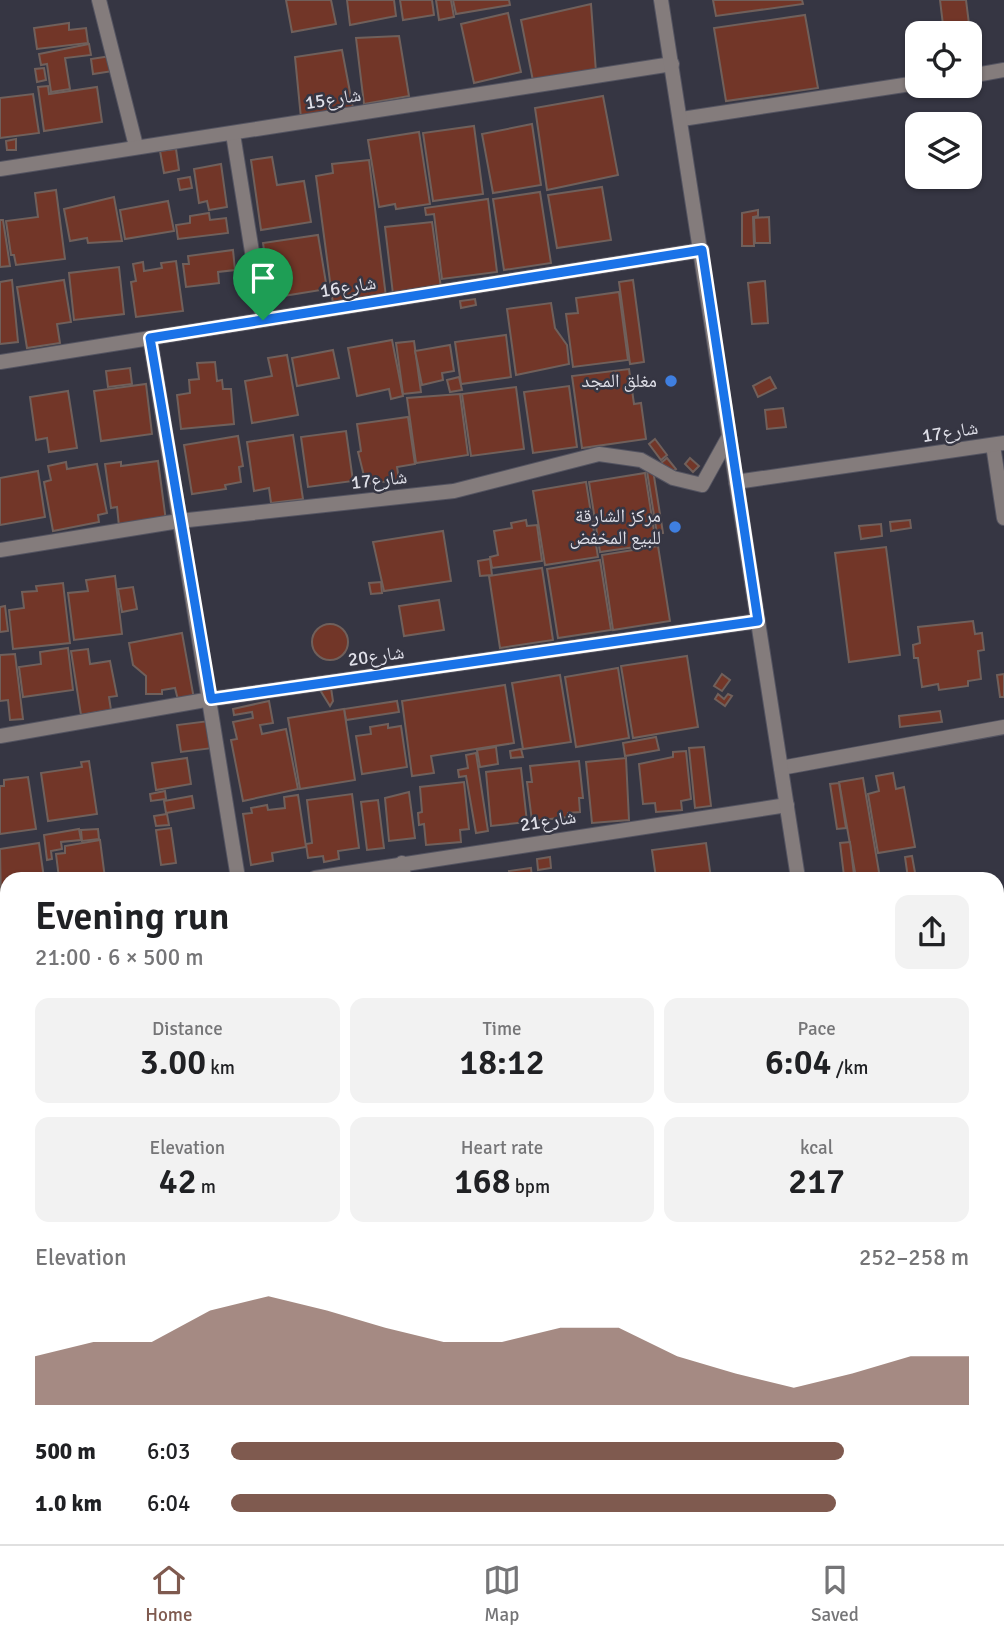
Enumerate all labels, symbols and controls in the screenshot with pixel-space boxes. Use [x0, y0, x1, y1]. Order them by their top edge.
map controls [905, 21, 982, 189]
button: locate [905, 21, 982, 98]
street label: شارع15 [303, 83, 363, 115]
button: layers [905, 112, 982, 189]
pin [233, 248, 293, 320]
icon: arrive [244, 259, 282, 297]
street label: شارع16 [318, 271, 378, 303]
place label: مغلق المجد [581, 369, 657, 393]
marker: مغلق المجد [663, 373, 679, 389]
street label: شارع17 [920, 416, 980, 448]
street label: شارع17 [350, 465, 408, 495]
place label: مركز الشارقة للبيع المخفض [569, 504, 661, 550]
marker: مركز الشارقة للبيع المخفض [667, 519, 683, 535]
street label: شارع20 [346, 640, 406, 672]
street label: شارع21 [518, 805, 578, 837]
text: Evening run [35, 893, 229, 940]
button: share [895, 895, 969, 969]
text: 21:00 · 6 × 500 m [35, 943, 204, 972]
text: Distance [152, 1017, 223, 1041]
text: Time [482, 1017, 522, 1041]
text: Pace [798, 1017, 836, 1041]
text: 3.00 [140, 1041, 206, 1084]
text: 18:12 [459, 1041, 545, 1084]
text: 6:04 [765, 1041, 832, 1084]
text: km [206, 1056, 235, 1080]
text: /km [832, 1056, 868, 1080]
text: Elevation [149, 1136, 225, 1160]
text: Heart rate [461, 1136, 543, 1160]
text: kcal [800, 1136, 833, 1160]
text: 42 [159, 1160, 197, 1203]
text: 168 [454, 1160, 511, 1203]
text: 217 [788, 1160, 845, 1203]
text: m [197, 1175, 216, 1199]
text: bpm [511, 1175, 550, 1199]
text: Elevation [35, 1243, 127, 1272]
text: 252–258 m [859, 1243, 969, 1272]
text: 500 m [35, 1437, 96, 1466]
text: 6:03 [147, 1437, 190, 1466]
text: 1.0 km [35, 1489, 102, 1518]
text: 6:04 [147, 1489, 190, 1518]
tab: Home [145, 1561, 192, 1627]
tab: Map [483, 1561, 521, 1627]
tab: Saved [811, 1561, 859, 1627]

